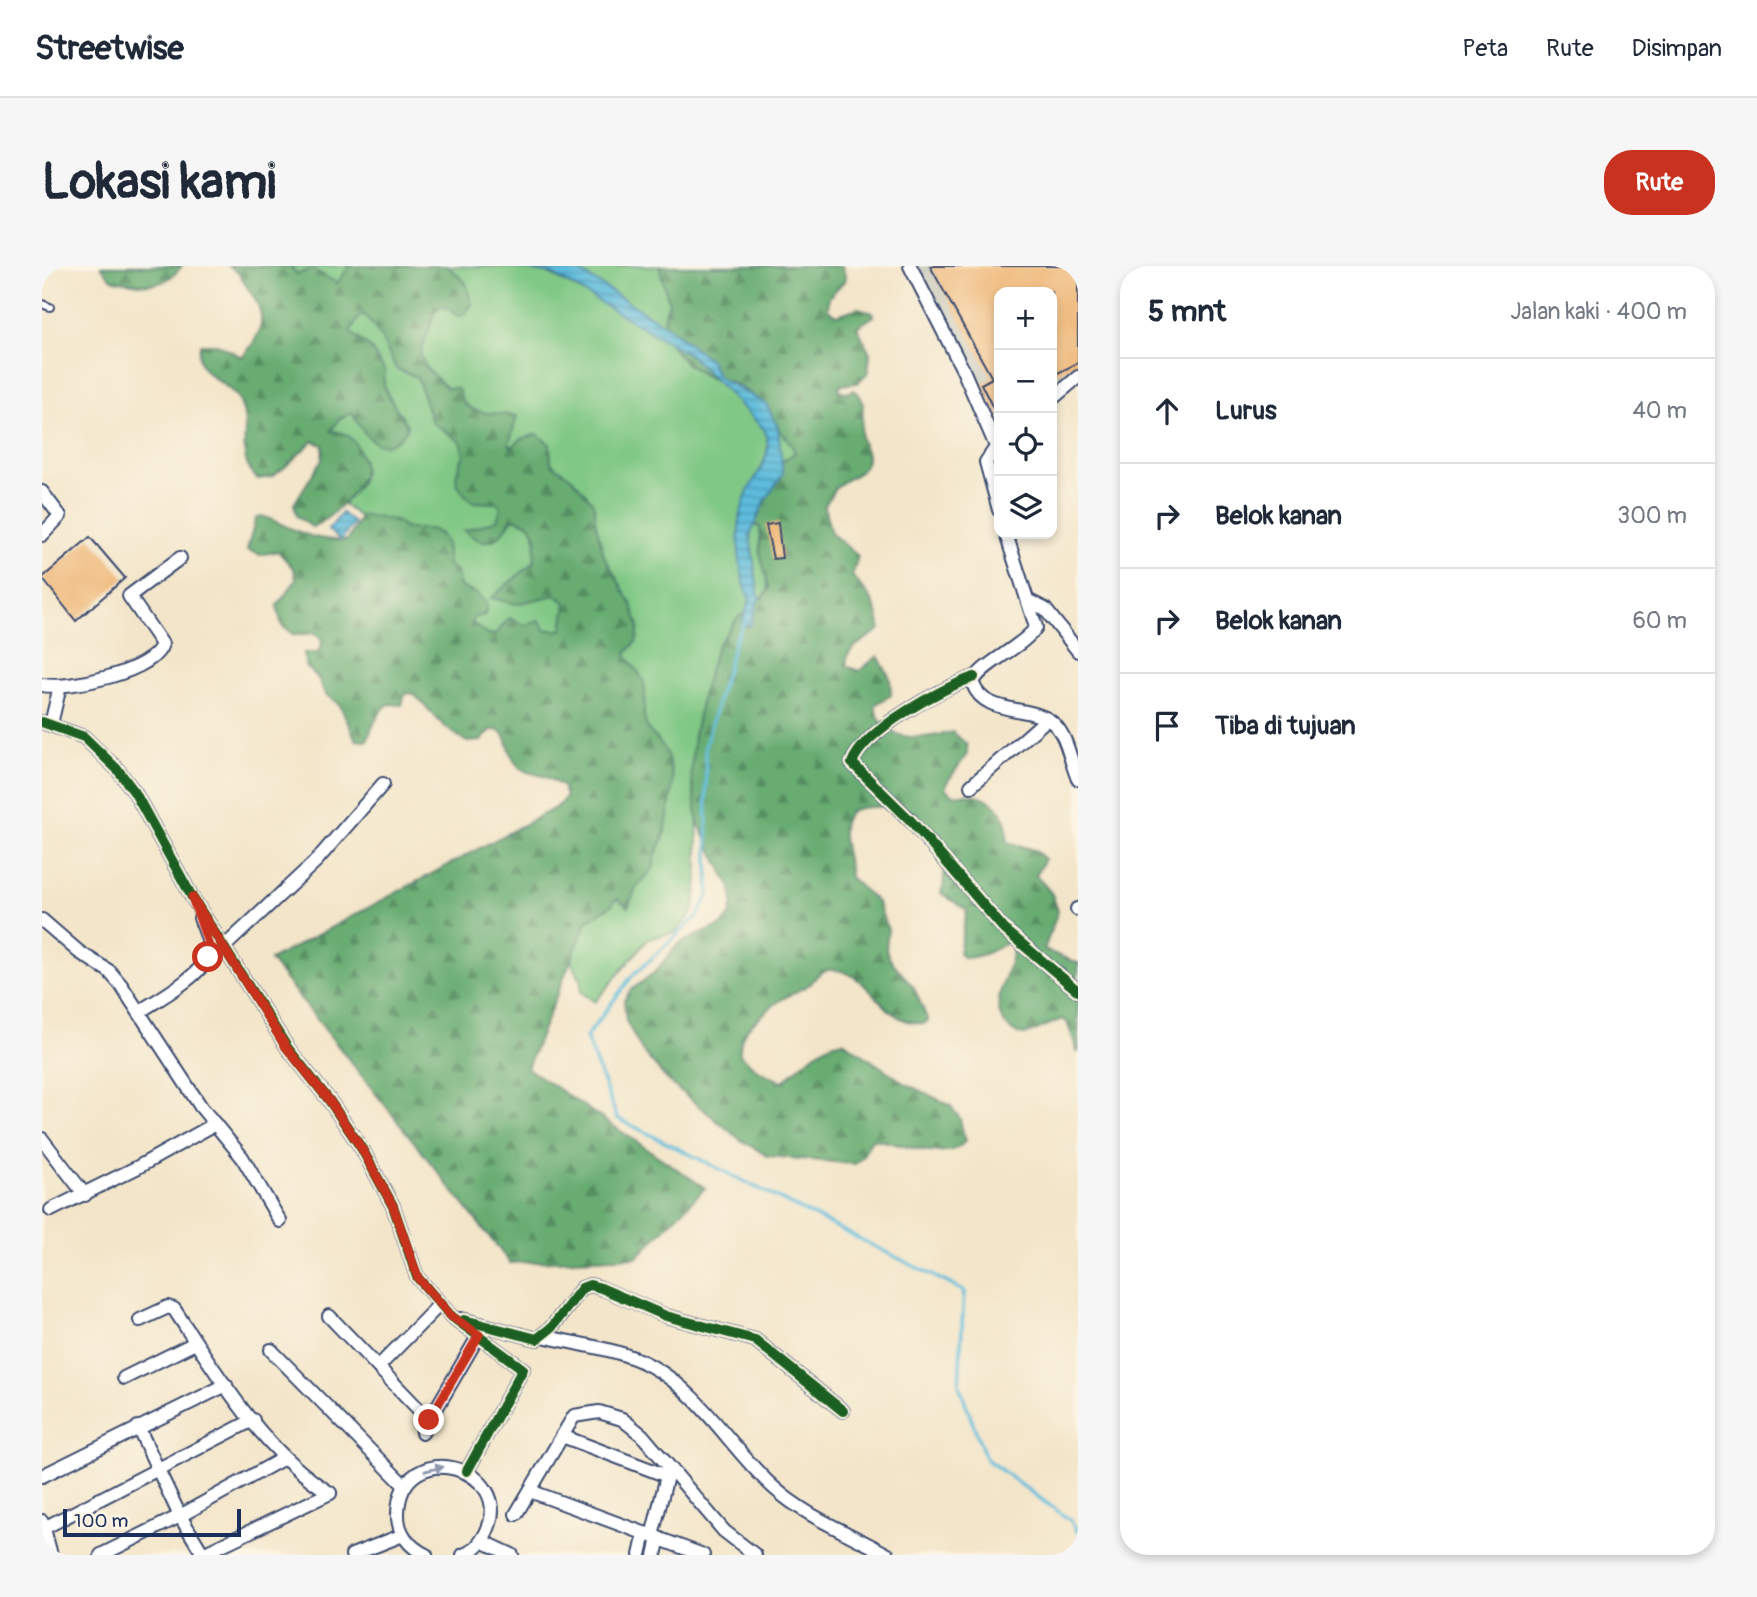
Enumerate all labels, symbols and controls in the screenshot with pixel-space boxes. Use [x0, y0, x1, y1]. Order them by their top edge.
text: Streetwise [35, 28, 184, 69]
text: Peta [1462, 34, 1508, 63]
text: Rute [1546, 34, 1594, 63]
text: Disimpan [1632, 34, 1722, 63]
button: Rute [1604, 150, 1715, 215]
text: Lokasi kami [42, 152, 276, 213]
map controls [994, 287, 1057, 539]
button: + [994, 287, 1057, 350]
text: 5 mnt [1148, 293, 1226, 330]
text: Jalan kaki · 400 m [1510, 297, 1687, 326]
button: − [994, 350, 1057, 413]
icon: ahead [1148, 392, 1186, 430]
text: Lurus [1215, 395, 1277, 427]
text: 40 m [1633, 396, 1687, 425]
button: locate [994, 413, 1057, 476]
button: layers [994, 476, 1057, 539]
icon: right [1148, 497, 1186, 535]
text: Belok kanan [1215, 500, 1342, 532]
text: 300 m [1617, 501, 1687, 530]
icon: right [1148, 602, 1186, 640]
text: Belok kanan [1215, 605, 1342, 637]
text: 60 m [1632, 606, 1687, 635]
icon: arrive [1148, 707, 1186, 745]
text: Tiba di tujuan [1215, 710, 1356, 742]
route start [192, 941, 223, 972]
route end [413, 1404, 444, 1435]
one-way arrow [423, 1463, 445, 1474]
scale bar [63, 1506, 242, 1538]
text: 100 m [74, 1509, 128, 1533]

